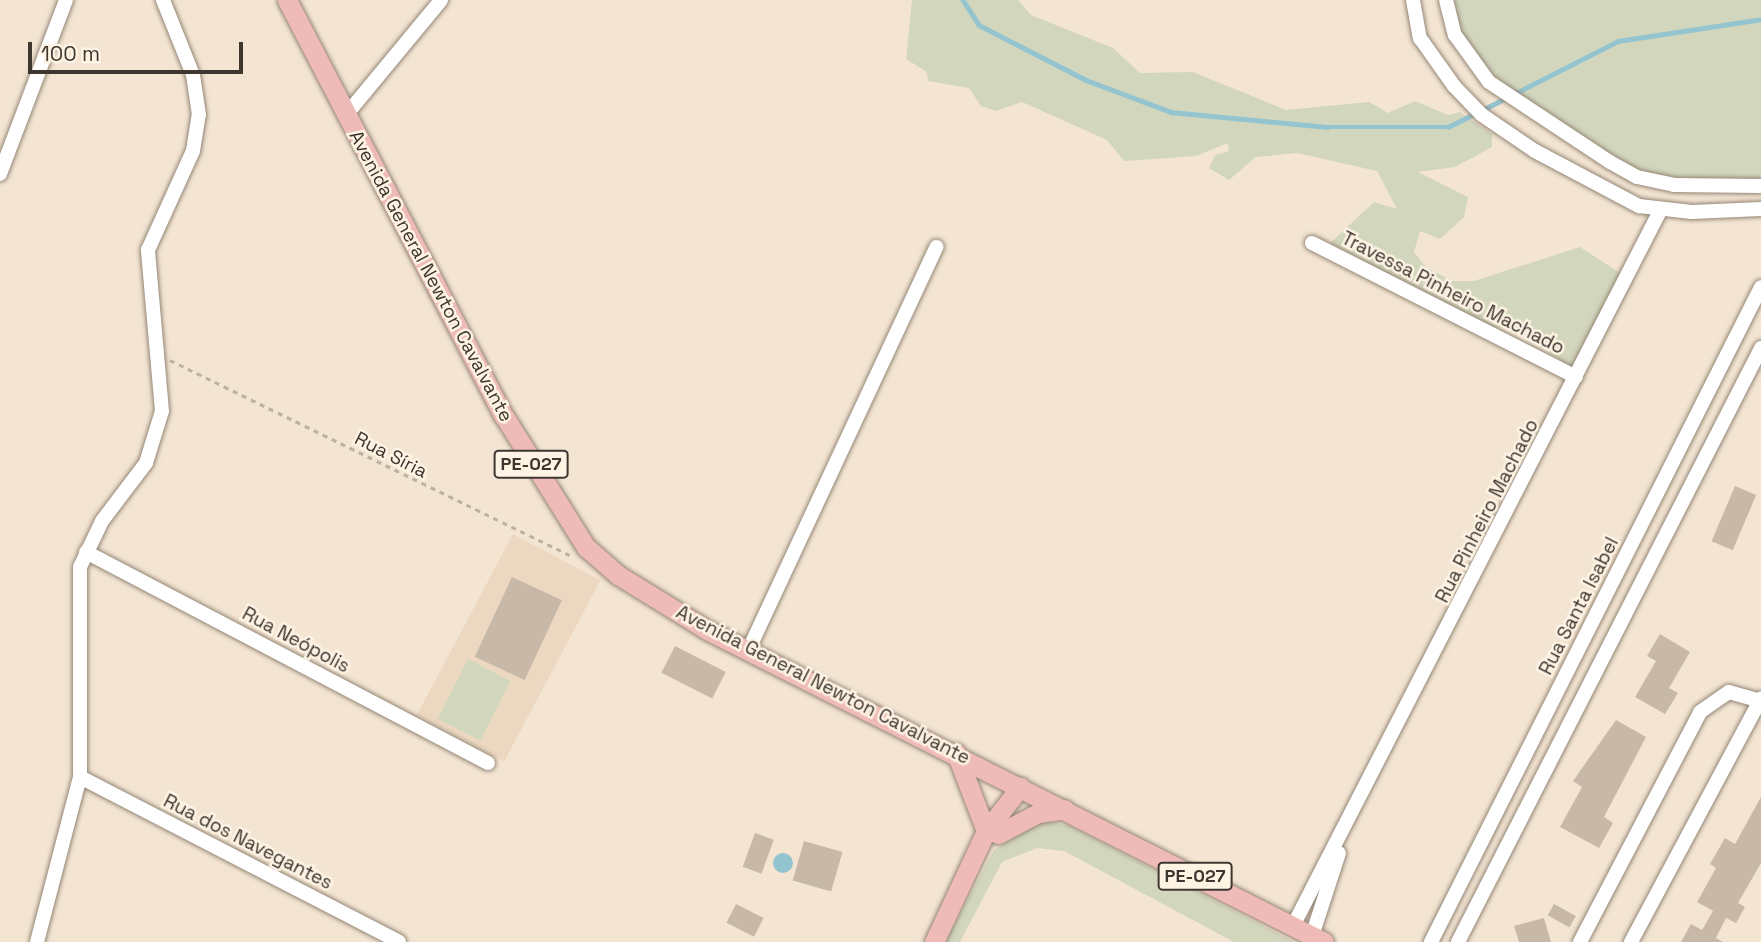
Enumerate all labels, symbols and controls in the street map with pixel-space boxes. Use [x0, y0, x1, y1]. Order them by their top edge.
scale bar [32, 28, 247, 72]
text: 100 m [41, 40, 100, 67]
street label: Avenida General Newton Cavalvante [344, 126, 518, 426]
street label: Travessa Pinheiro Machado [1338, 227, 1568, 359]
street label: Rua Pinheiro Machado [1431, 415, 1543, 607]
street label: Rua Síria [351, 427, 431, 483]
road number: PE-027 [492, 450, 570, 478]
street label: Rua Santa Isabel [1534, 533, 1624, 679]
street label: Avenida General Newton Cavalvante [672, 601, 974, 769]
street label: Rua Neópolis [238, 602, 354, 678]
street label: Rua dos Navegantes [160, 789, 336, 895]
road number: PE-027 [1156, 862, 1234, 890]

